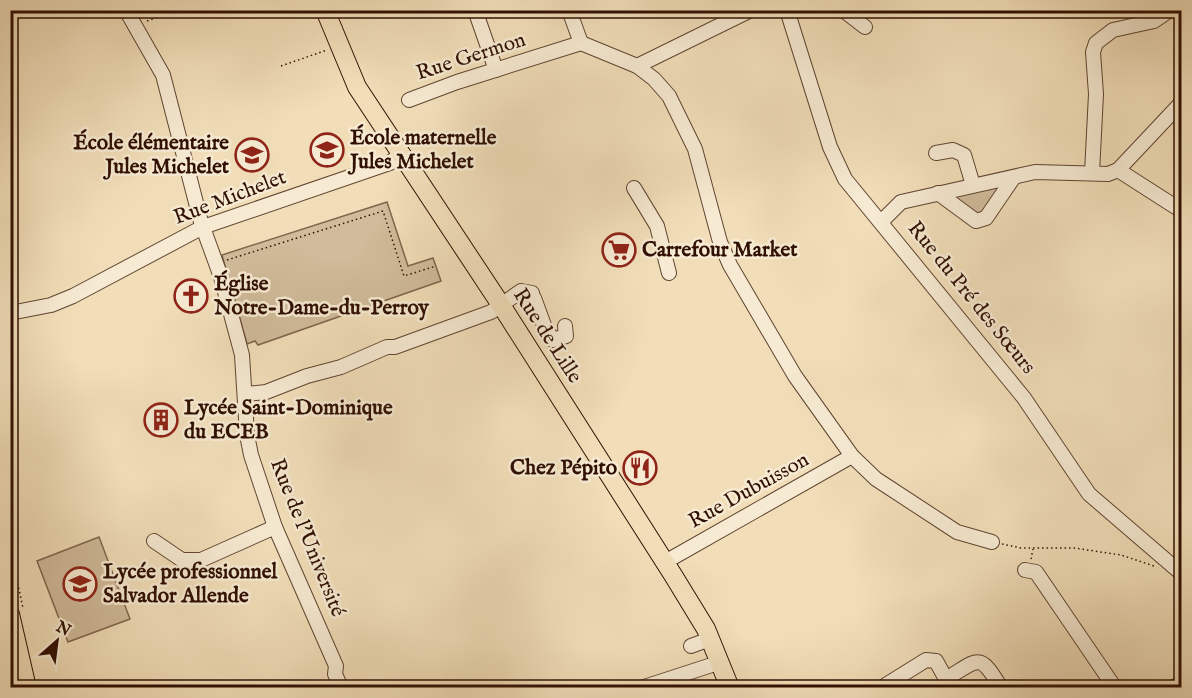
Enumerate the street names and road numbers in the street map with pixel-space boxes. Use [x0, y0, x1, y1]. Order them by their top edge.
street label: Rue Germon [413, 27, 529, 87]
street label: Rue Michelet [170, 164, 290, 232]
street label: Rue du Pré des Sœurs [901, 216, 1041, 380]
street label: Rue de Lille [506, 283, 588, 389]
street label: Rue Dubuisson [684, 447, 814, 535]
street label: Rue de l'Université [263, 455, 351, 621]

